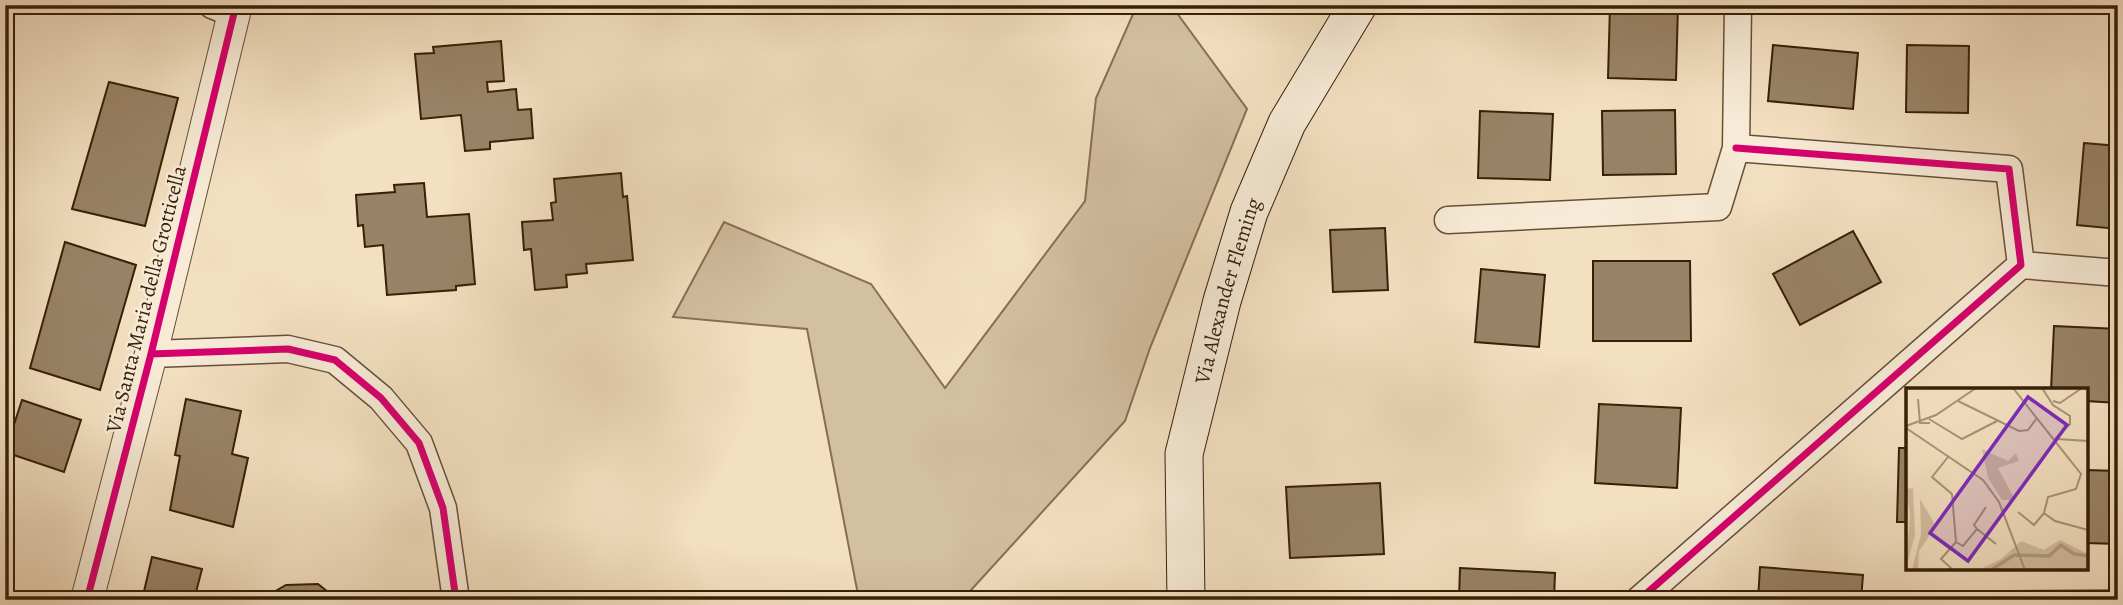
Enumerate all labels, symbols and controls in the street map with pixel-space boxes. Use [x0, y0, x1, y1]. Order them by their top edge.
street label: Via Santa Maria della Grotticella [99, 162, 193, 437]
street label: Via Alexander Fleming [1188, 193, 1268, 388]
inset map [1906, 388, 2088, 570]

